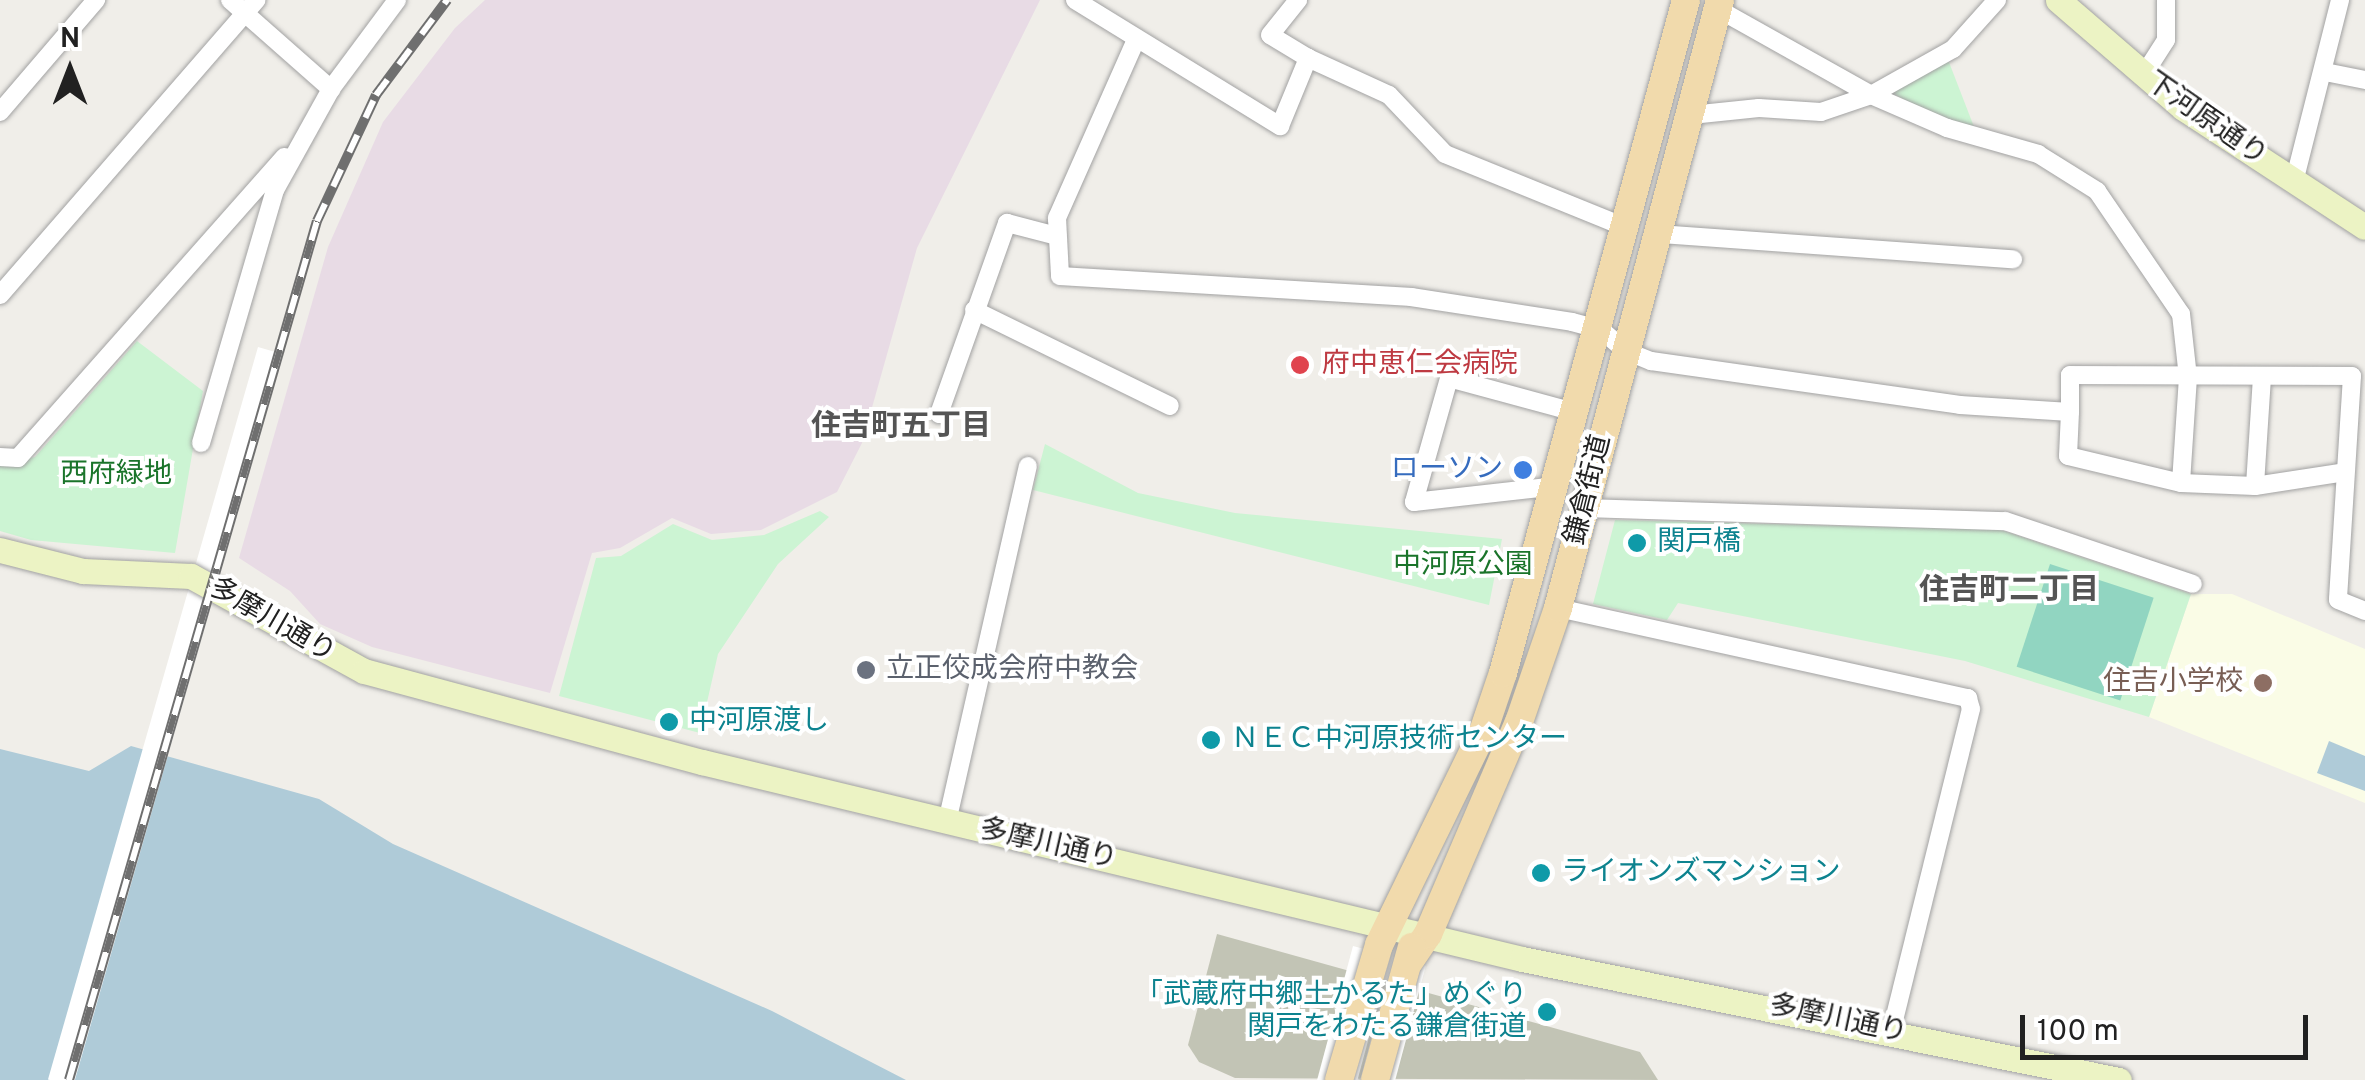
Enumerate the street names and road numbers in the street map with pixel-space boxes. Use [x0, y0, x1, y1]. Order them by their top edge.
street label: 下河原通り [2139, 66, 2273, 174]
street label: 鎌倉街道 [1559, 432, 1619, 548]
street label: 多摩川通り [203, 571, 341, 671]
street label: 多摩川通り [976, 813, 1120, 877]
street label: 多摩川通り [1766, 989, 1910, 1051]

